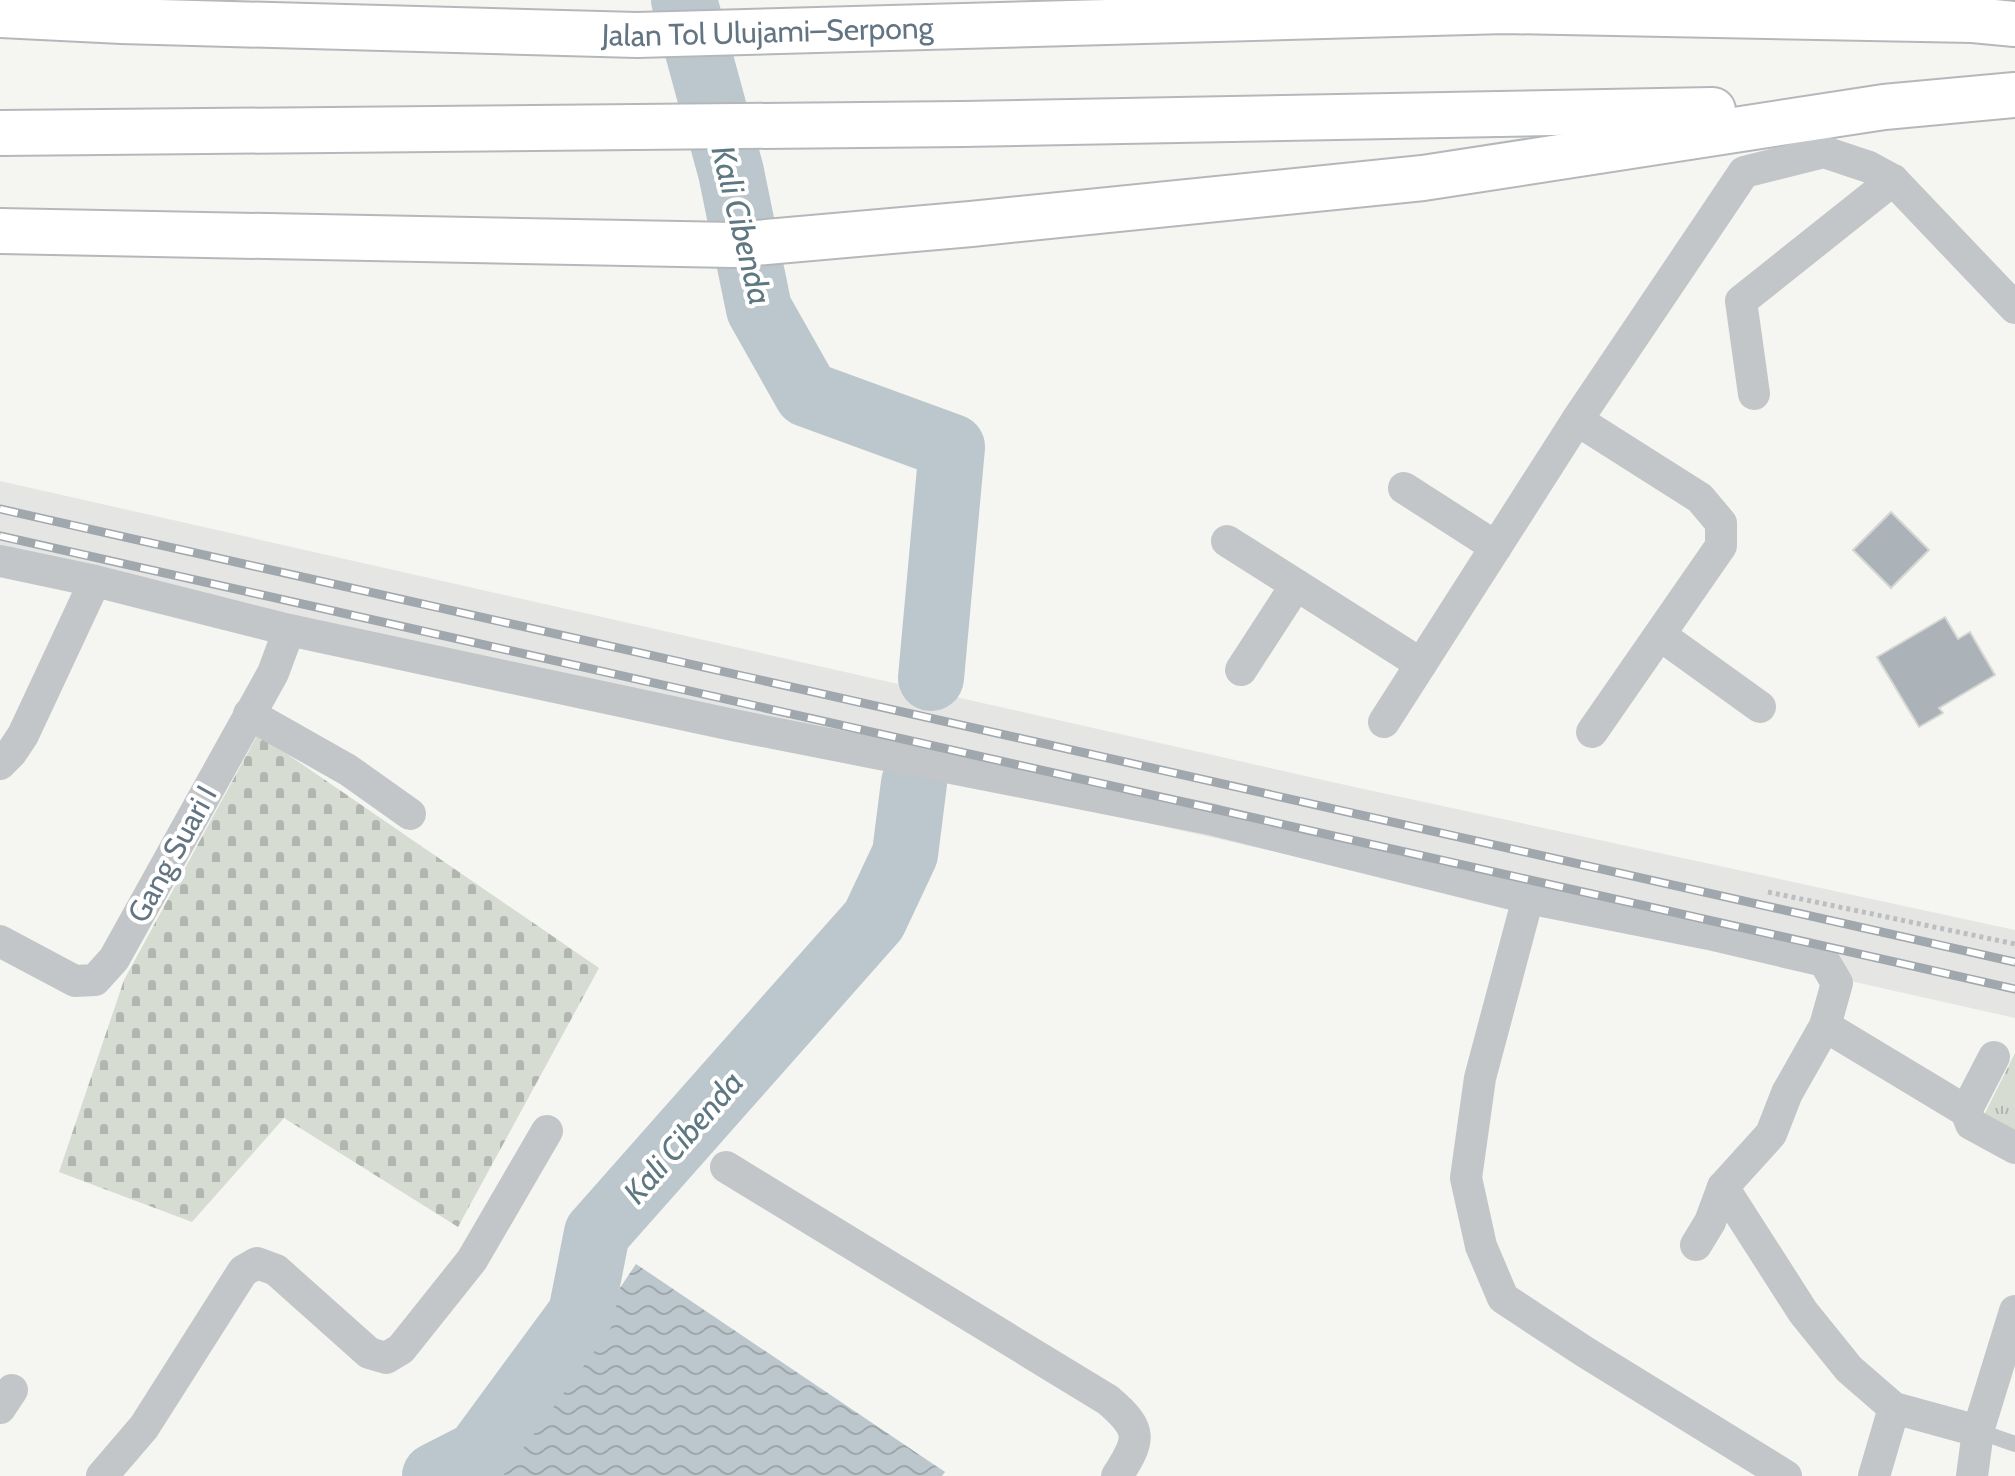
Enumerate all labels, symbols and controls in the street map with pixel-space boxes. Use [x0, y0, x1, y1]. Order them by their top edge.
street label: Jalan Tol Ulujami–Serpong [600, 8, 935, 54]
water label: Kali Cibenda [703, 141, 781, 309]
street label: Gang Suari I [119, 779, 225, 929]
water label: Kali Cibenda [615, 1063, 751, 1211]

